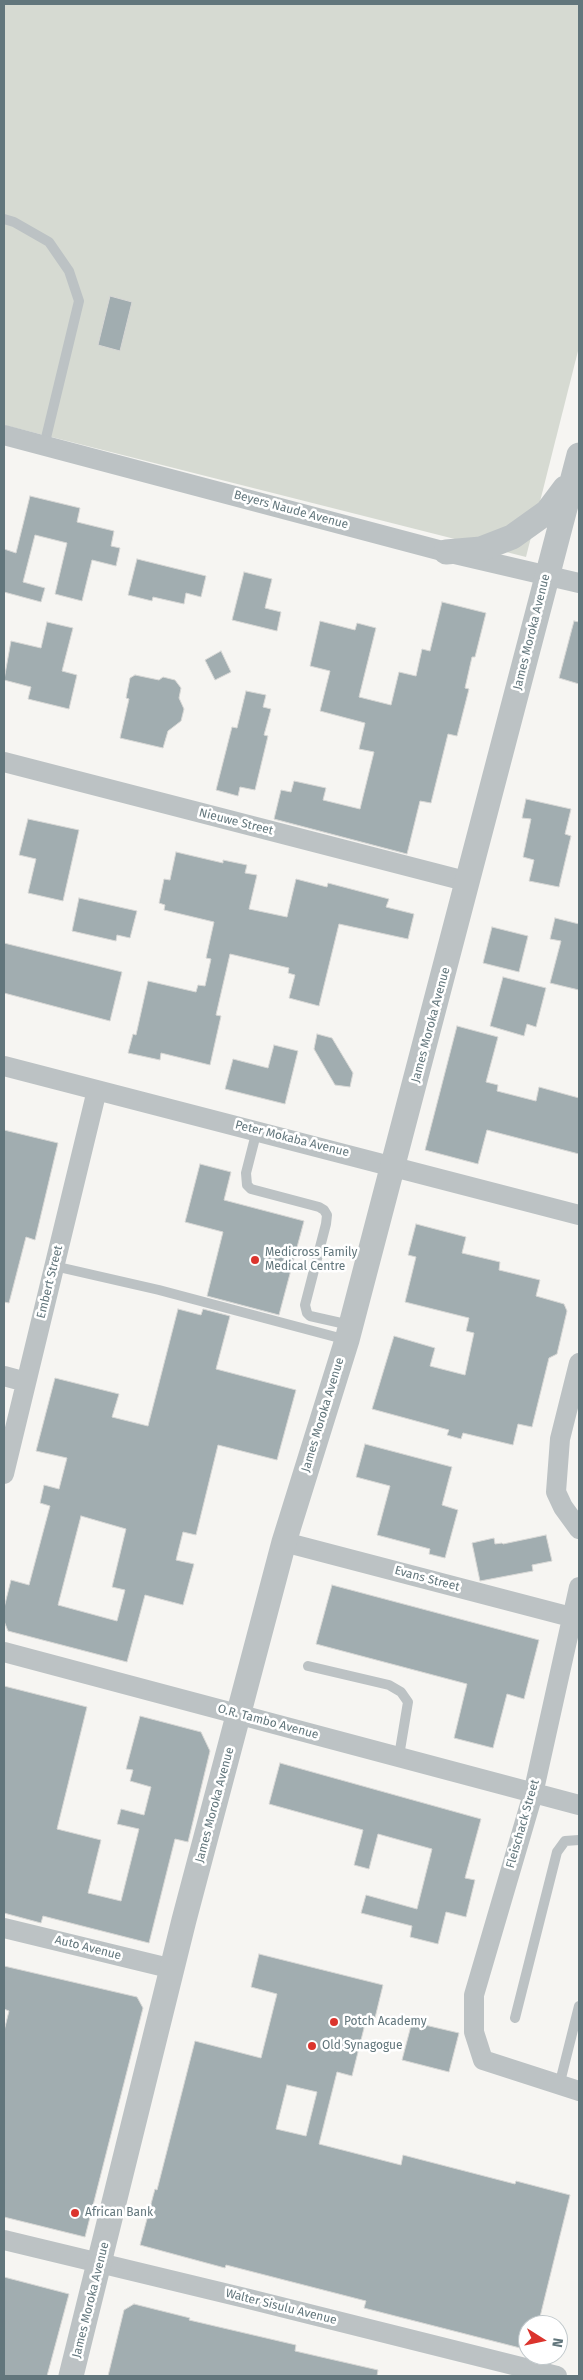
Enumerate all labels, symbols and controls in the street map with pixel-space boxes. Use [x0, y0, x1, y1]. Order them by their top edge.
street label: Beyers Naude Avenue [232, 488, 350, 532]
street label: James Moroka Avenue [511, 573, 553, 691]
street label: Nieuwe Street [197, 806, 275, 838]
street label: James Moroka Avenue [409, 966, 453, 1084]
street label: Peter Mokaba Avenue [233, 1118, 351, 1160]
street label: Embert Street [34, 1244, 66, 1320]
place label: Medicross Family Medical Centre [265, 1246, 357, 1274]
marker: Medicross Family Medical Centre [249, 1254, 261, 1266]
street label: James Moroka Avenue [299, 1356, 347, 1474]
street label: Evans Street [393, 1563, 461, 1595]
street label: O.R. Tambo Avenue [216, 1702, 320, 1742]
street label: James Moroka Avenue [193, 1746, 237, 1864]
street label: Fleischack Street [503, 1778, 543, 1870]
street label: Auto Avenue [53, 1933, 123, 1963]
place label: Potch Academy [344, 2015, 427, 2029]
marker: Potch Academy [328, 2016, 340, 2028]
place label: Old Synagogue [322, 2039, 403, 2053]
marker: Old Synagogue [306, 2040, 318, 2052]
place label: African Bank [85, 2206, 153, 2220]
marker: African Bank [69, 2207, 81, 2219]
street label: James Moroka Avenue [70, 2241, 112, 2359]
street label: Walter Sisulu Avenue [224, 2286, 338, 2328]
north arrow [518, 2315, 568, 2365]
text: N [548, 2336, 566, 2349]

